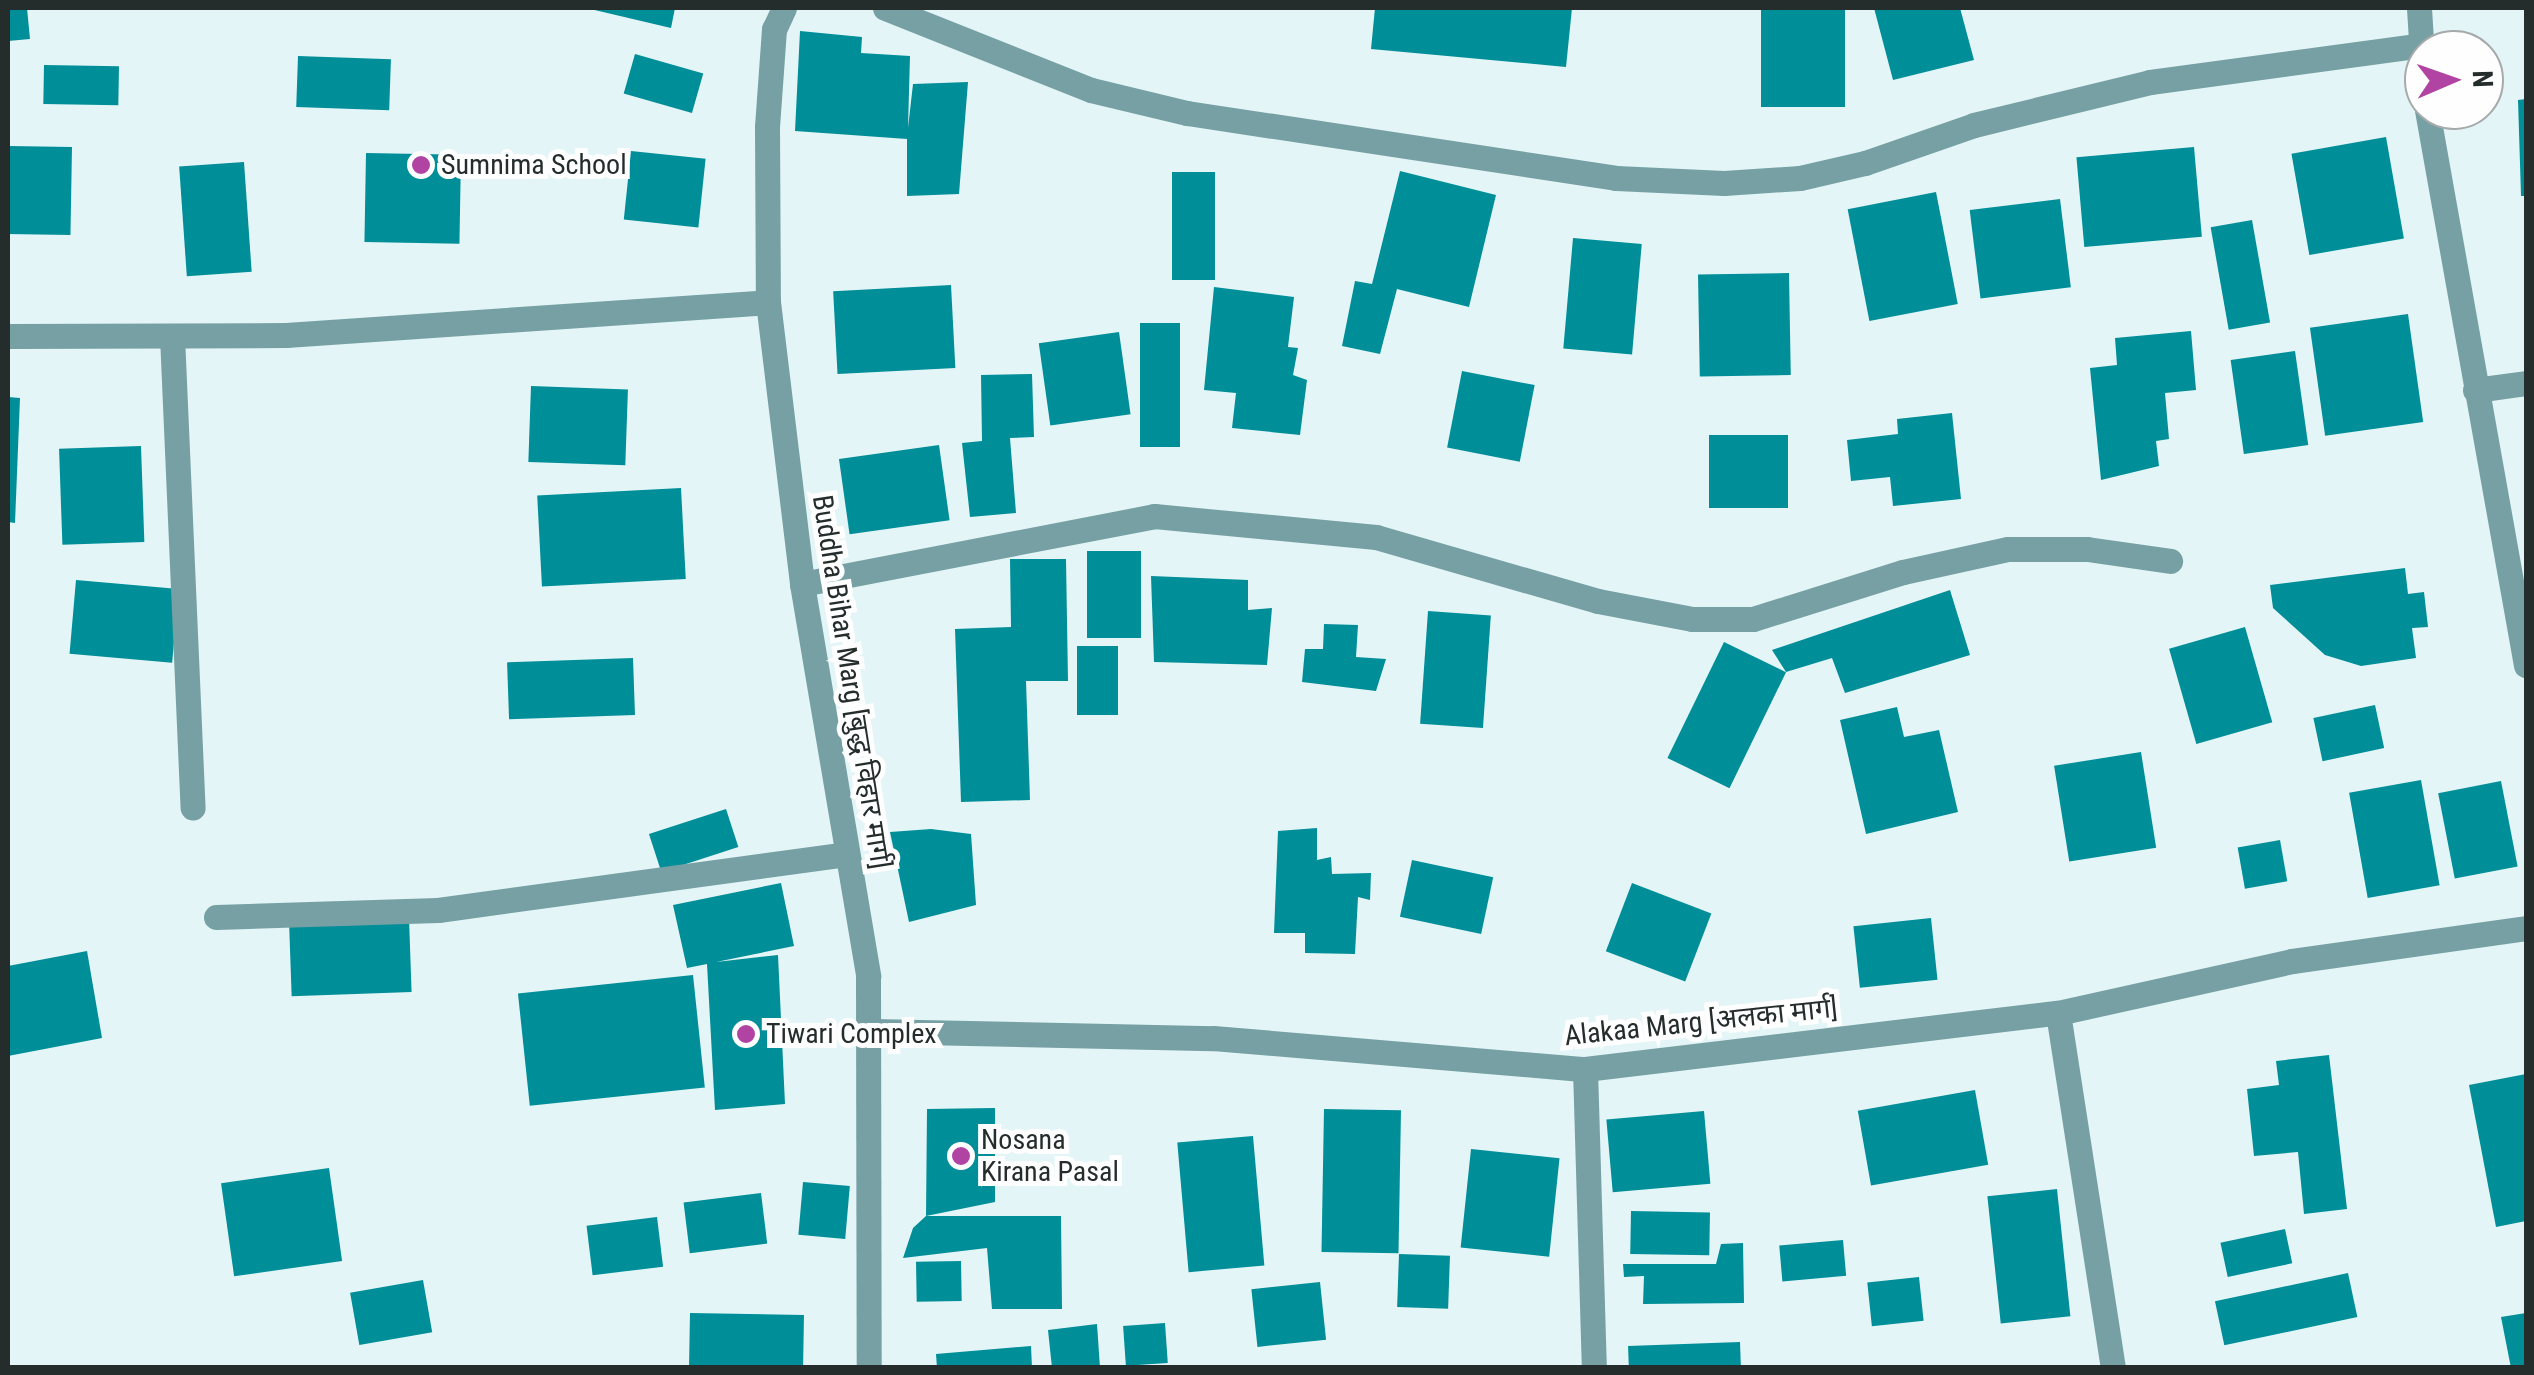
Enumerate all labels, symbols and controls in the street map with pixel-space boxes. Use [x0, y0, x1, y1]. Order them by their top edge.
north arrow [2404, 30, 2504, 130]
text: N [2466, 70, 2499, 88]
place label: Sumnima School [441, 148, 627, 182]
marker: Sumnima School [410, 154, 432, 176]
street label: Buddha Bihar Marg [बुद्ध विहार मार्ग] [805, 493, 897, 871]
street label: Alakaa Marg [अलका मार्ग] [1563, 991, 1839, 1053]
place label: Tiwari Complex [766, 1017, 937, 1051]
marker: Tiwari Complex [735, 1023, 757, 1045]
place label: Nosana Kirana Pasal [981, 1123, 1119, 1189]
marker: Nosana Kirana Pasal [950, 1145, 972, 1167]

